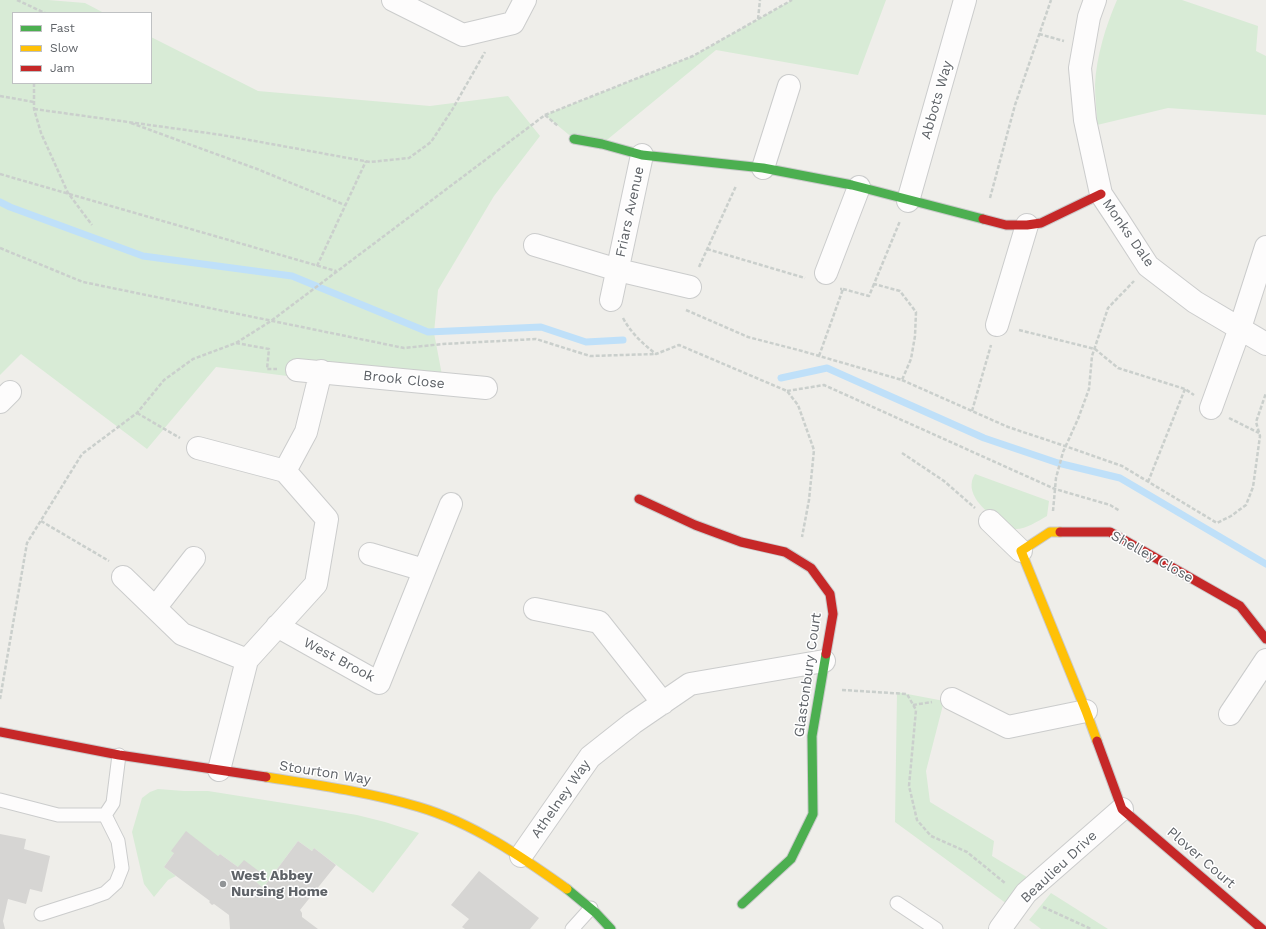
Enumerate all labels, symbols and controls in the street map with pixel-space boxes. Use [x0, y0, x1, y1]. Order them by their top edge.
legend [12, 12, 152, 84]
text: Fast [50, 21, 75, 35]
text: Slow [50, 41, 78, 55]
street label: Abbots Way [918, 59, 956, 141]
text: Jam [50, 61, 75, 75]
street label: Friars Avenue [612, 165, 648, 259]
street label: Monks Dale [1098, 196, 1158, 270]
street label: Brook Close [362, 367, 446, 393]
street label: Shelley Close [1108, 527, 1196, 587]
street label: Glastonbury Court [791, 612, 825, 738]
street label: West Brook [300, 634, 378, 686]
street label: Stourton Way [278, 757, 372, 789]
street label: Athelney Way [528, 757, 594, 841]
street label: Plover Court [1163, 824, 1239, 892]
street label: Beaulieu Drive [1017, 827, 1101, 907]
place label: West Abbey Nursing Home [231, 868, 328, 900]
marker: West Abbey Nursing Home [218, 879, 228, 889]

